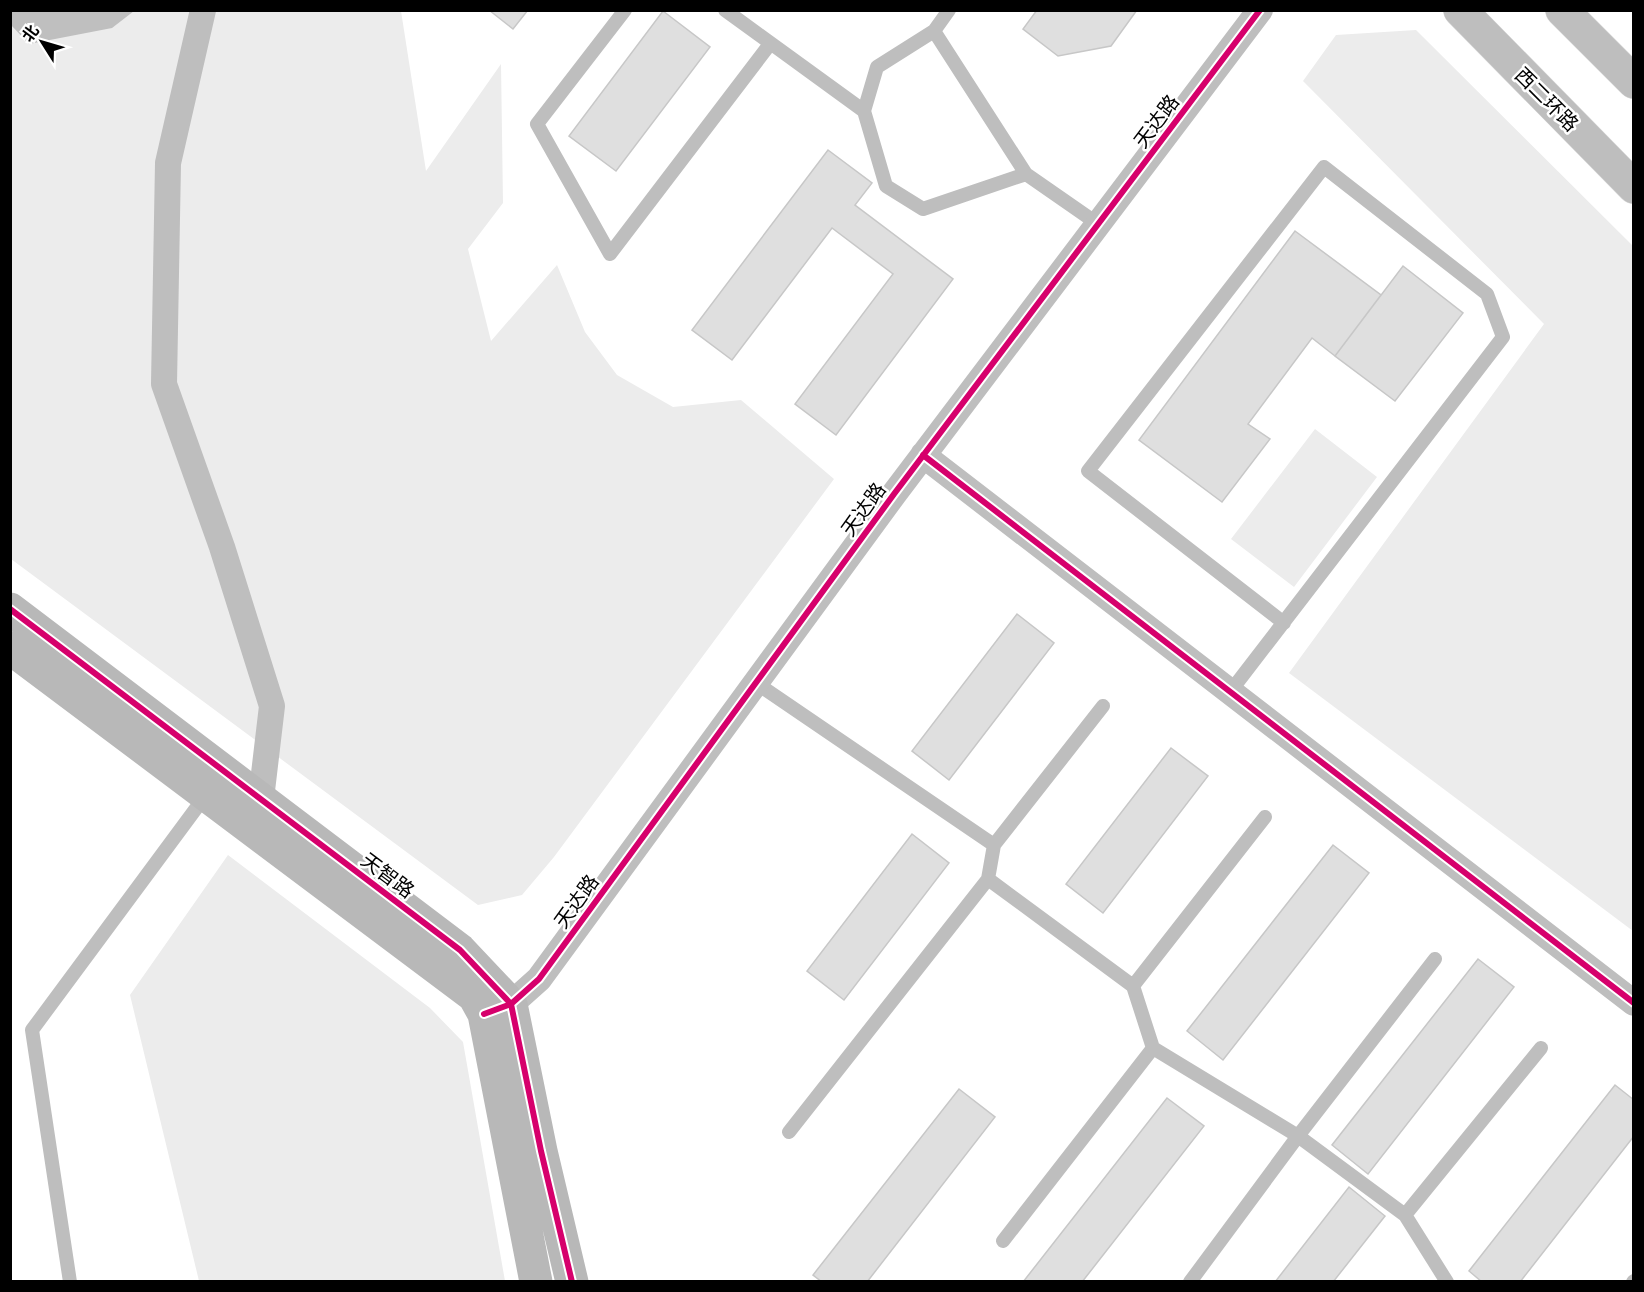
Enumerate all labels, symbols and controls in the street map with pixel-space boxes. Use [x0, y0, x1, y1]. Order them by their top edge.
north arrow [12, 12, 72, 72]
text: 北 [16, 20, 44, 46]
street label: 西二环路 [1509, 61, 1585, 137]
street label: 天达路 [1127, 89, 1185, 153]
street label: 天达路 [834, 477, 892, 541]
street label: 天智路 [356, 846, 420, 904]
street label: 天达路 [547, 869, 605, 933]

